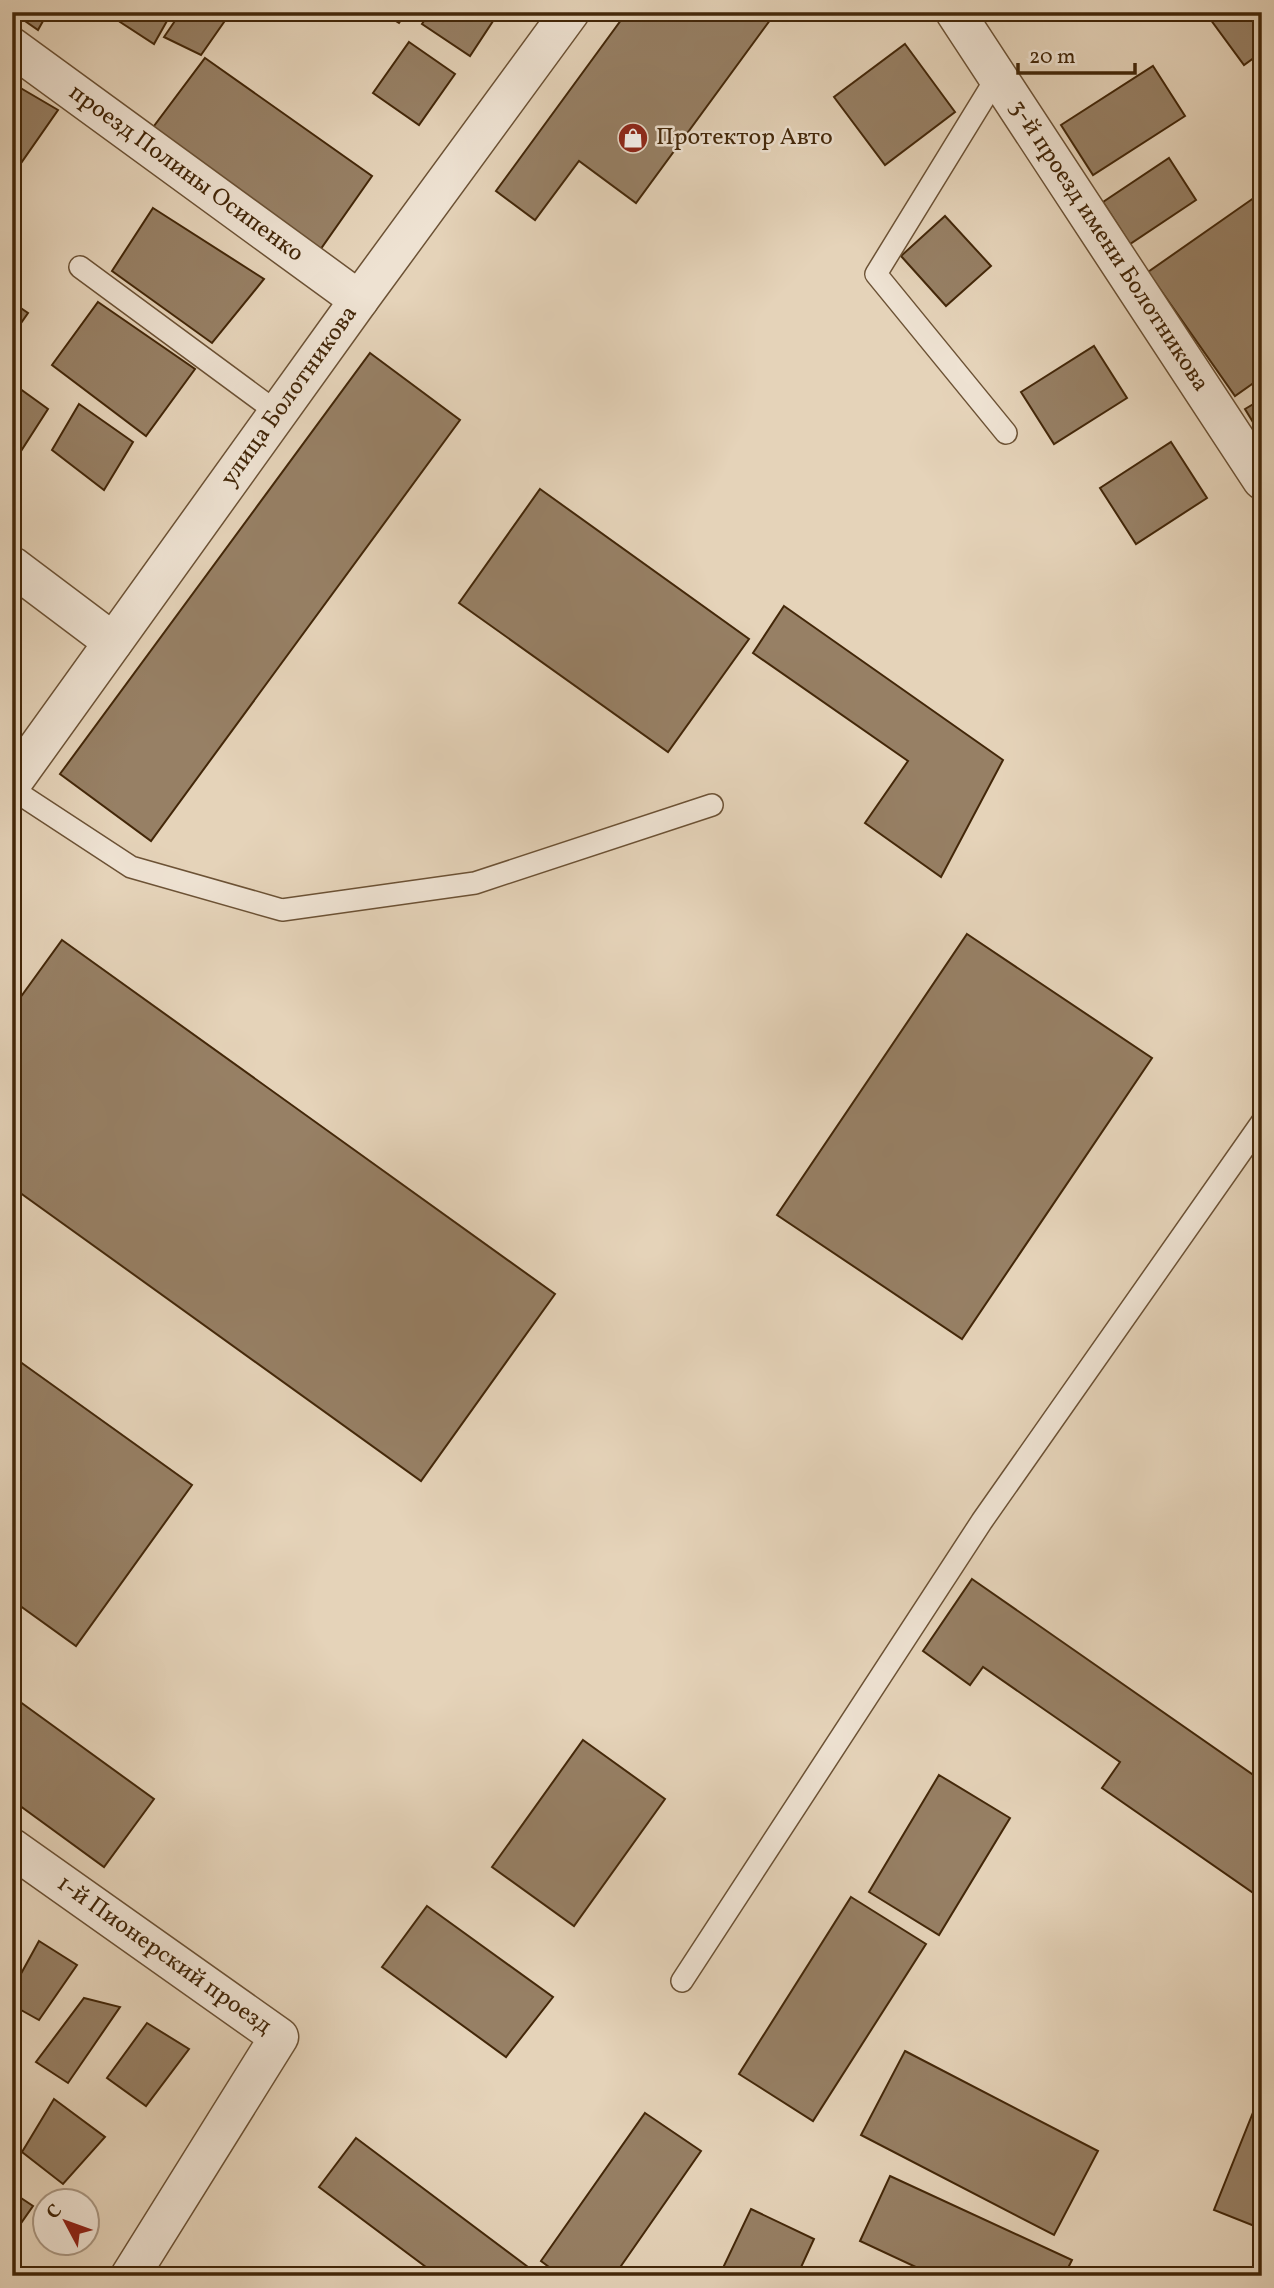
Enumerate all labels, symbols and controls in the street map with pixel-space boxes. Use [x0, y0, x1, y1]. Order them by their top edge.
scale bar [1018, 32, 1136, 76]
text: 20 m [1029, 43, 1075, 72]
street label: проезд Полины Осипенко [61, 76, 310, 271]
street label: 3-й проезд имени Болотникова [1000, 93, 1217, 399]
shop icon: Протектор Авто [616, 121, 650, 155]
place label: Протектор Авто [656, 121, 833, 155]
street label: улица Болотникова [213, 299, 366, 494]
street label: 1-й Пионерский проезд [49, 1867, 279, 2044]
north arrow [32, 2186, 102, 2256]
text: С [41, 2199, 68, 2225]

